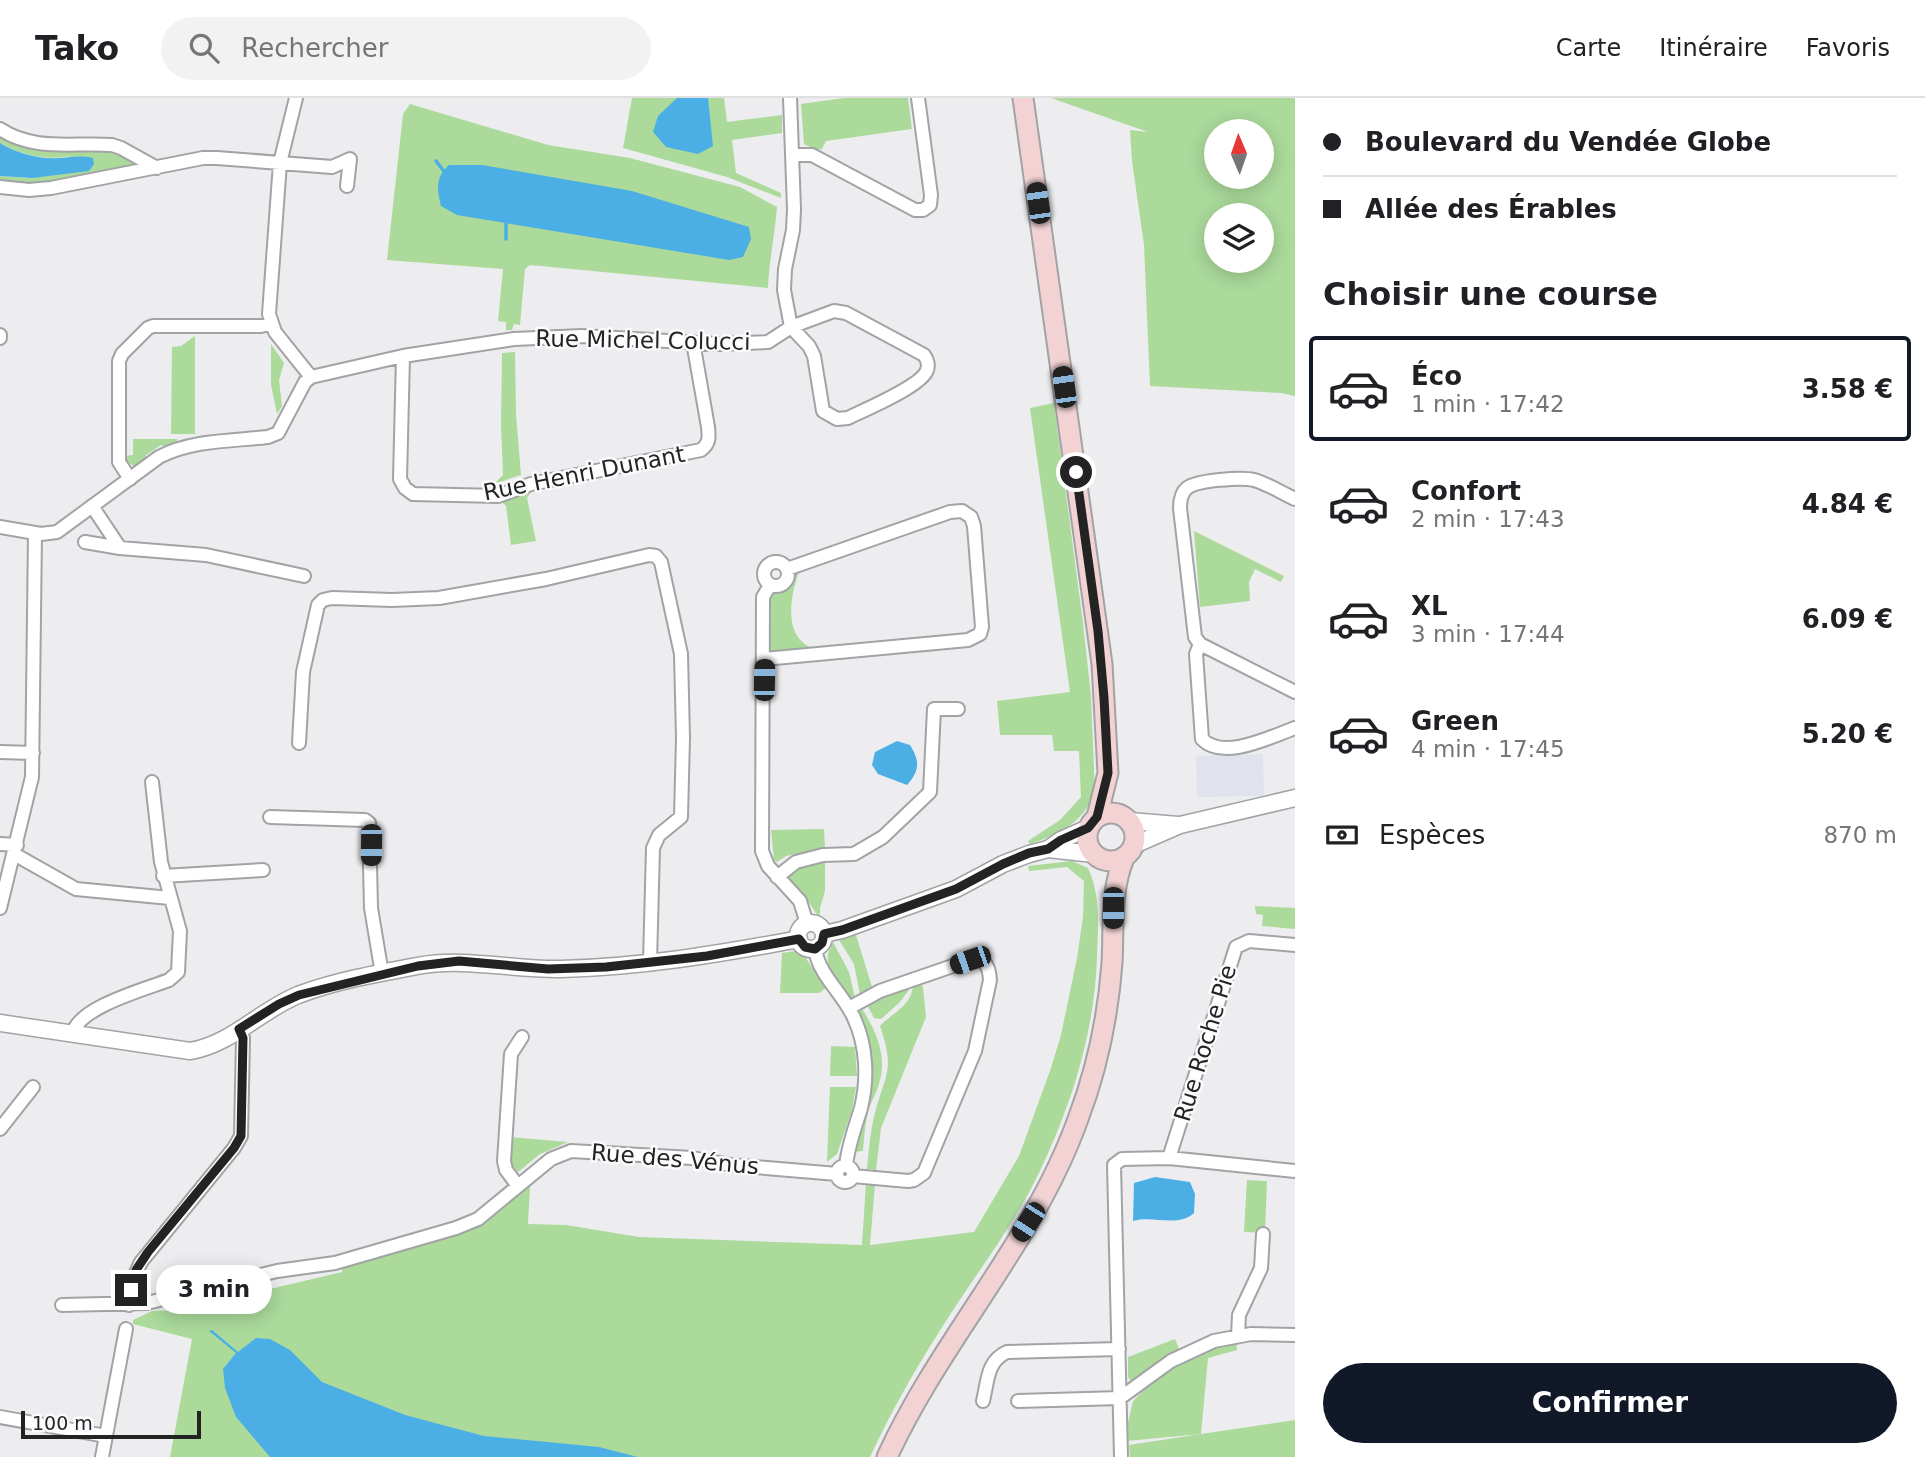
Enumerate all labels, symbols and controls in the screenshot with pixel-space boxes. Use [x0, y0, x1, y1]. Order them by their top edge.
search box [161, 17, 651, 80]
text: Tako [35, 29, 119, 68]
icon: search [185, 29, 223, 67]
text: Rechercher [241, 33, 389, 63]
text: Carte [1556, 34, 1621, 62]
text: Itinéraire [1659, 34, 1768, 62]
text: Favoris [1806, 34, 1890, 62]
north arrow [1204, 119, 1274, 189]
map controls [1204, 119, 1274, 273]
text: Boulevard du Vendée Globe [1365, 127, 1771, 157]
car [1025, 181, 1052, 225]
text: Allée des Érables [1365, 194, 1617, 224]
button: layers [1204, 203, 1274, 273]
text: Choisir une course [1323, 275, 1658, 313]
street label: Rue Michel Colucci [535, 325, 751, 355]
icon: car [1327, 357, 1390, 420]
text: Éco [1411, 361, 1462, 391]
car [1051, 365, 1078, 409]
text: 3.58 € [1802, 374, 1893, 404]
text: 1 min · 17:42 [1411, 391, 1565, 417]
street label: Rue Henri Dunant [481, 441, 687, 505]
route start [1060, 456, 1092, 488]
icon: car [1327, 472, 1390, 535]
text: Confort [1411, 476, 1521, 506]
text: 4.84 € [1802, 489, 1893, 519]
text: 2 min · 17:43 [1411, 506, 1565, 532]
icon: car [1327, 587, 1390, 650]
text: XL [1411, 591, 1448, 621]
text: 6.09 € [1802, 604, 1893, 634]
text: 3 min · 17:44 [1411, 621, 1565, 647]
car [754, 659, 775, 701]
icon: car [1327, 702, 1390, 765]
text: Green [1411, 706, 1499, 736]
text: 5.20 € [1802, 719, 1893, 749]
text: 4 min · 17:45 [1411, 736, 1565, 762]
icon: cash [1323, 816, 1361, 854]
text: Espèces [1379, 820, 1485, 850]
text: 870 m [1823, 822, 1897, 848]
car [361, 824, 382, 866]
car [1103, 887, 1124, 929]
car [947, 943, 994, 977]
street label: Rue Roche Pie [1169, 961, 1241, 1125]
street label: Rue des Vénus [590, 1139, 760, 1179]
car [1008, 1199, 1049, 1245]
callout: 3 min [156, 1266, 271, 1314]
route end [115, 1274, 147, 1306]
text: 3 min [178, 1276, 250, 1302]
button: Confirmer [1323, 1363, 1897, 1443]
scale bar [21, 1408, 201, 1440]
text: 100 m [32, 1412, 93, 1434]

